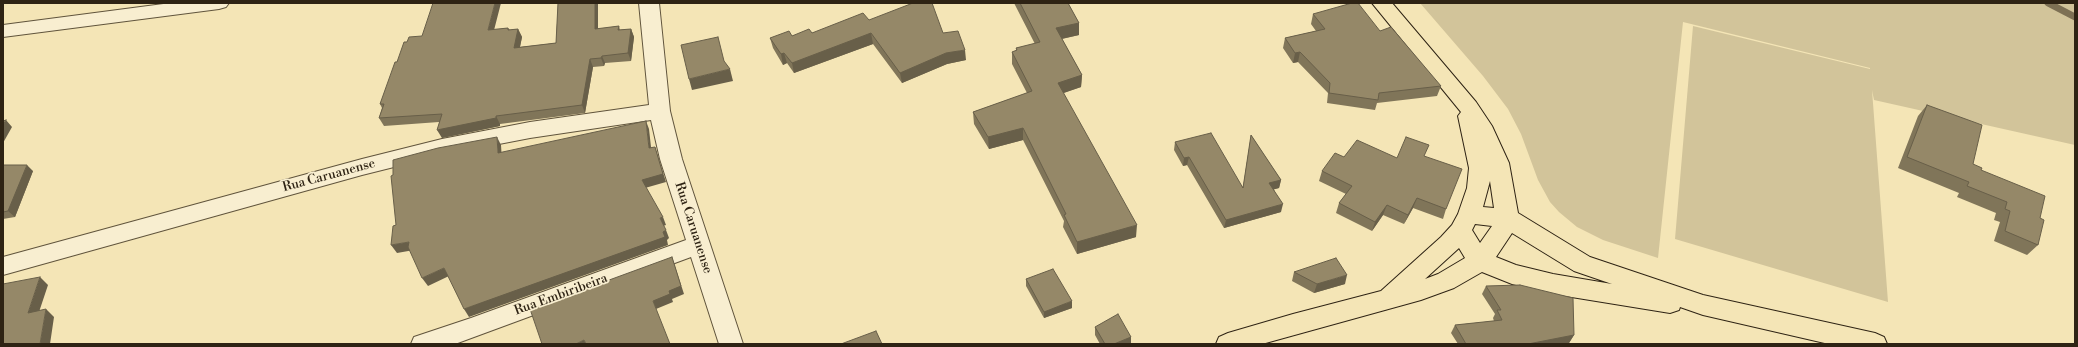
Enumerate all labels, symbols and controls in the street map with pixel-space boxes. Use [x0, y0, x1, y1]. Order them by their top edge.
street label: Rua Caruanense [281, 156, 377, 196]
street label: Rua Caruanense [671, 180, 715, 276]
street label: Rua Embiribeira [512, 271, 610, 319]

